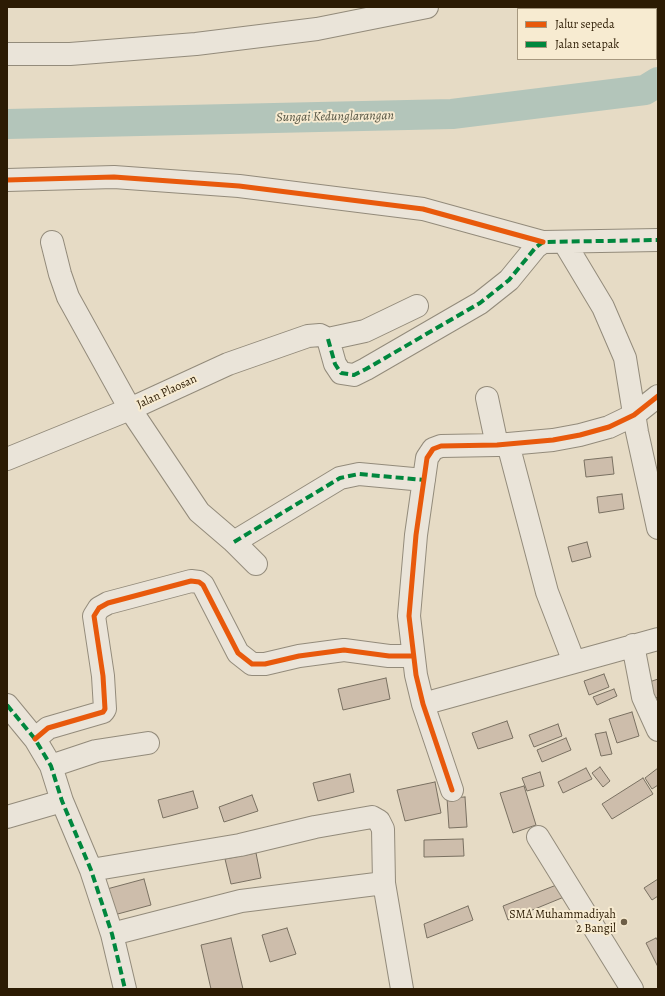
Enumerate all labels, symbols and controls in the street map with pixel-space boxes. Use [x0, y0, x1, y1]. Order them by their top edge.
legend [517, 8, 657, 60]
text: Jalur sepeda [555, 16, 615, 32]
text: Jalan setapak [555, 36, 619, 52]
water label: Sungai Kedunglarangan [276, 108, 394, 126]
street label: Jalan Plaosan [135, 372, 199, 412]
place label: SMA Muhammadiyah 2 Bangil [509, 908, 616, 936]
marker: SMA Muhammadiyah 2 Bangil [619, 917, 629, 927]

